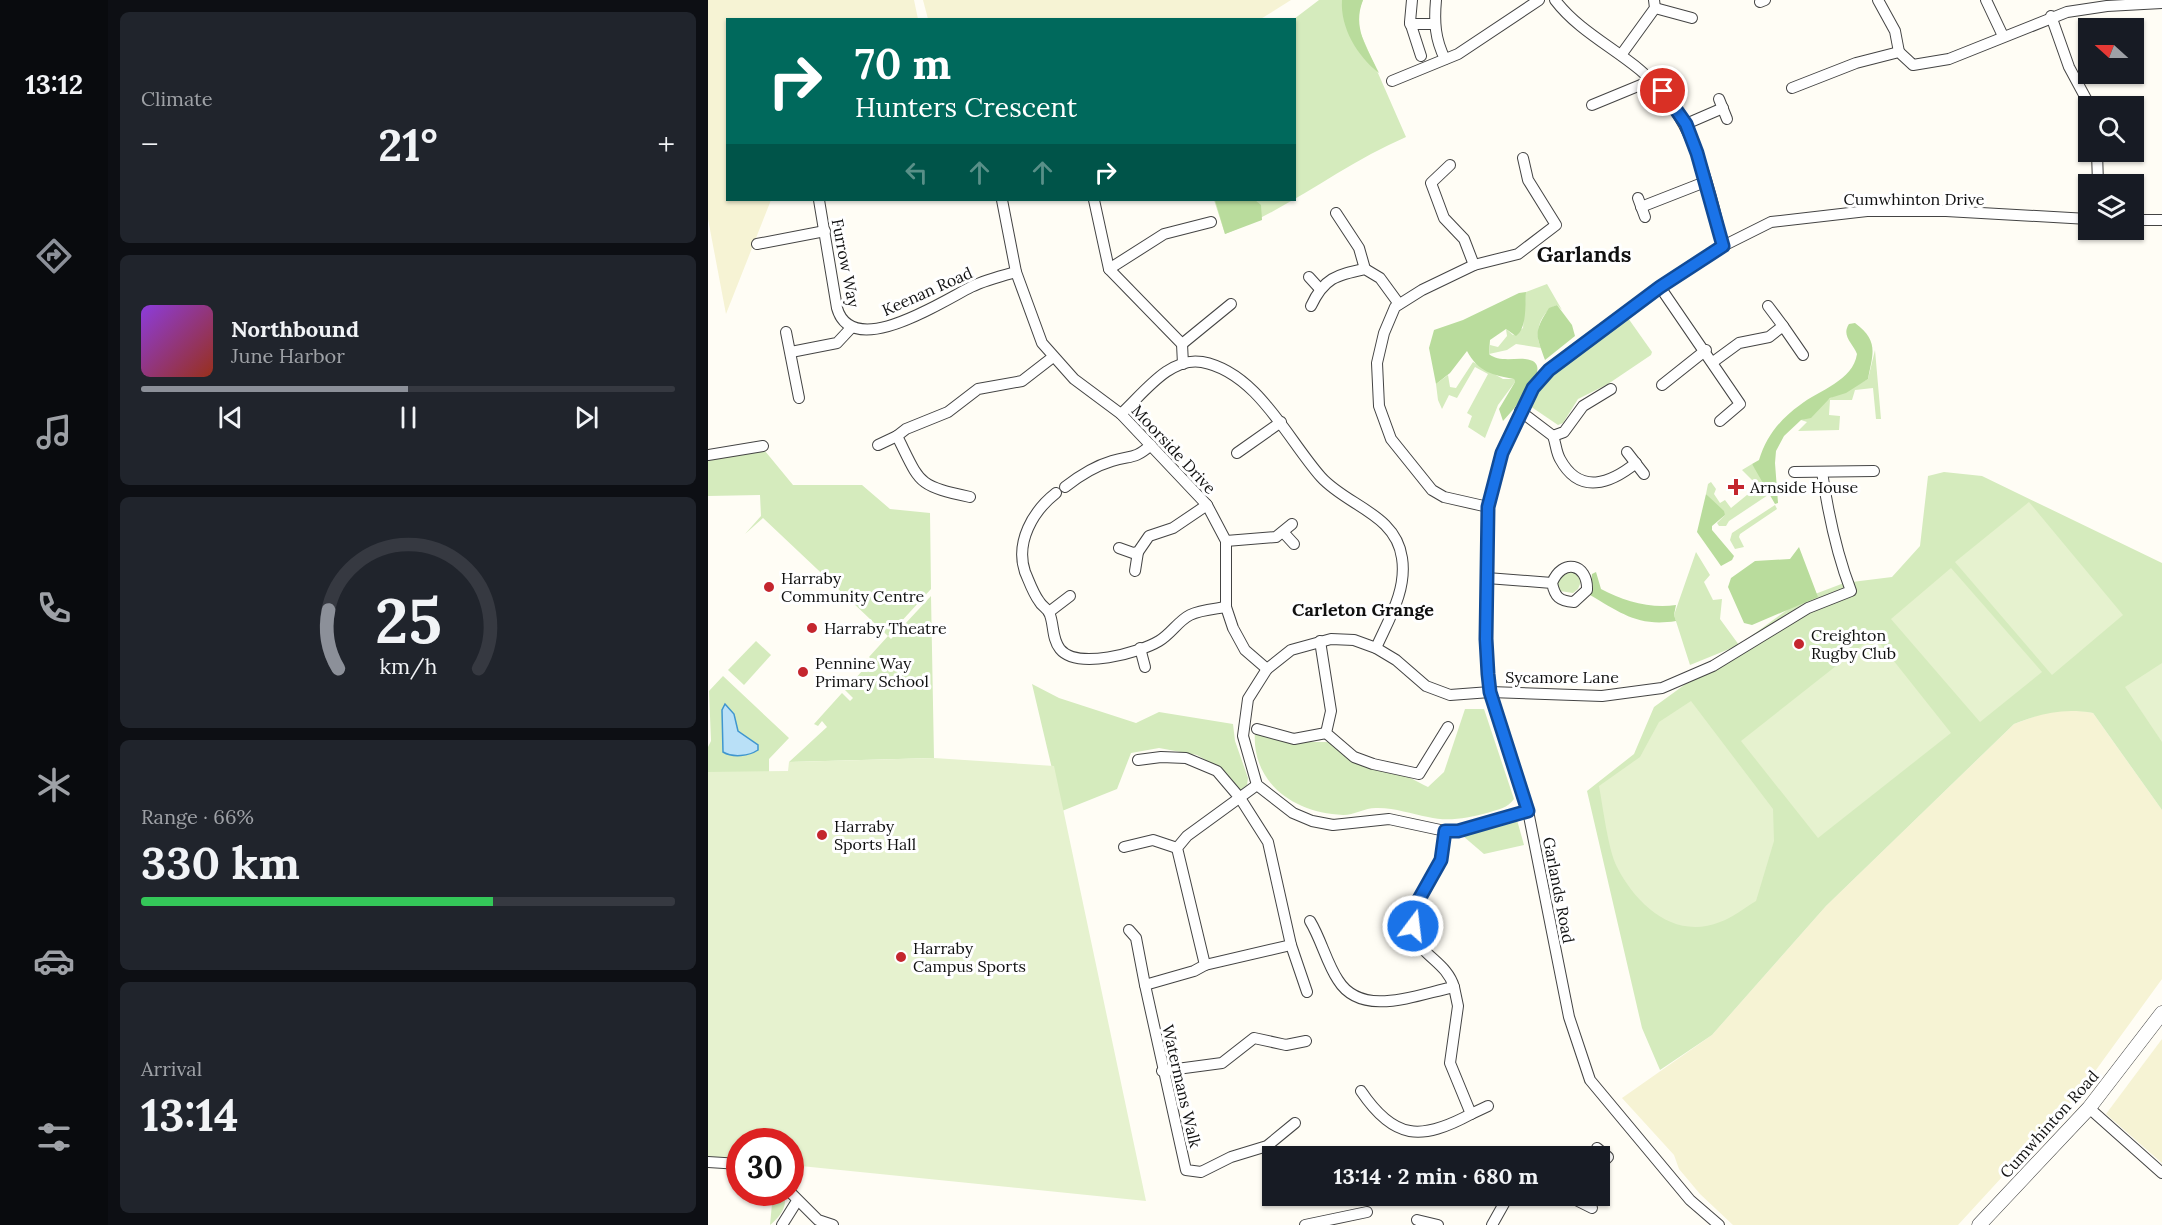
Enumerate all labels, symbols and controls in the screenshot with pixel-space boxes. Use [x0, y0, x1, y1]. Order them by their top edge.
north arrow [2078, 18, 2144, 84]
map controls [2078, 18, 2144, 240]
text: 70 m [855, 37, 951, 91]
icon: right [756, 42, 834, 120]
pin [1637, 65, 1688, 116]
text: 13:12 [25, 67, 83, 101]
icon: arrive [1646, 74, 1679, 107]
text: Climate [141, 86, 213, 111]
text: Hunters Crescent [855, 90, 1077, 124]
button: search [2078, 96, 2144, 162]
text: 21° [378, 116, 438, 173]
text: − [141, 123, 159, 165]
text: + [657, 123, 675, 165]
icon: left [900, 156, 933, 189]
icon: ahead [963, 156, 996, 189]
icon: ahead [1026, 156, 1059, 189]
icon: right [1089, 156, 1122, 189]
button: layers [2078, 174, 2144, 240]
street label: Cumwhinton Drive [1844, 189, 1985, 209]
street label: Furrow Way [828, 217, 865, 310]
icon: directions [33, 235, 75, 277]
district label: Garlands [1537, 240, 1631, 268]
street label: Keenan Road [879, 262, 976, 320]
text: Northbound [231, 315, 359, 343]
text: June Harbor [231, 343, 345, 368]
street label: Moorside Drive [1128, 400, 1221, 498]
icon: previous [214, 401, 247, 434]
icon: pause [392, 401, 425, 434]
icon: next [570, 401, 603, 434]
icon: music [33, 411, 75, 453]
place label: Arnside House [1749, 477, 1858, 497]
marker: Arnside House [1727, 478, 1745, 496]
place label: Harraby Community Centre [781, 568, 924, 606]
marker: Harraby Community Centre [762, 580, 776, 594]
text: 25 [375, 581, 441, 661]
icon: phone [33, 587, 75, 629]
district label: Carleton Grange [1292, 598, 1434, 621]
place label: Harraby Theatre [824, 618, 947, 638]
marker: Harraby Theatre [805, 621, 819, 635]
place label: Creighton Rugby Club [1811, 625, 1896, 663]
marker: Creighton Rugby Club [1792, 637, 1806, 651]
text: km/h [379, 653, 437, 681]
place label: Pennine Way Primary School [815, 653, 929, 691]
marker: Pennine Way Primary School [796, 665, 810, 679]
street label: Sycamore Lane [1505, 667, 1619, 687]
icon: climate [33, 764, 75, 806]
text: Range · 66% [141, 804, 254, 829]
place label: Harraby Sports Hall [834, 816, 916, 854]
marker: Harraby Sports Hall [815, 828, 829, 842]
text: 330 km [141, 834, 300, 891]
street label: Garlands Road [1539, 835, 1579, 945]
position arrow [1381, 894, 1445, 958]
place label: Harraby Campus Sports [913, 938, 1026, 976]
icon: car [33, 940, 75, 982]
marker: Harraby Campus Sports [894, 950, 908, 964]
street label: Watermans Walk [1158, 1023, 1206, 1150]
text: Arrival [141, 1056, 202, 1081]
street label: Cumwhinton Road [1995, 1066, 2103, 1182]
text: 13:14 [141, 1086, 239, 1143]
icon: filters [33, 1116, 75, 1158]
speed limit sign: 30 [726, 1128, 804, 1206]
text: 13:14 · 2 min · 680 m [1333, 1162, 1539, 1190]

